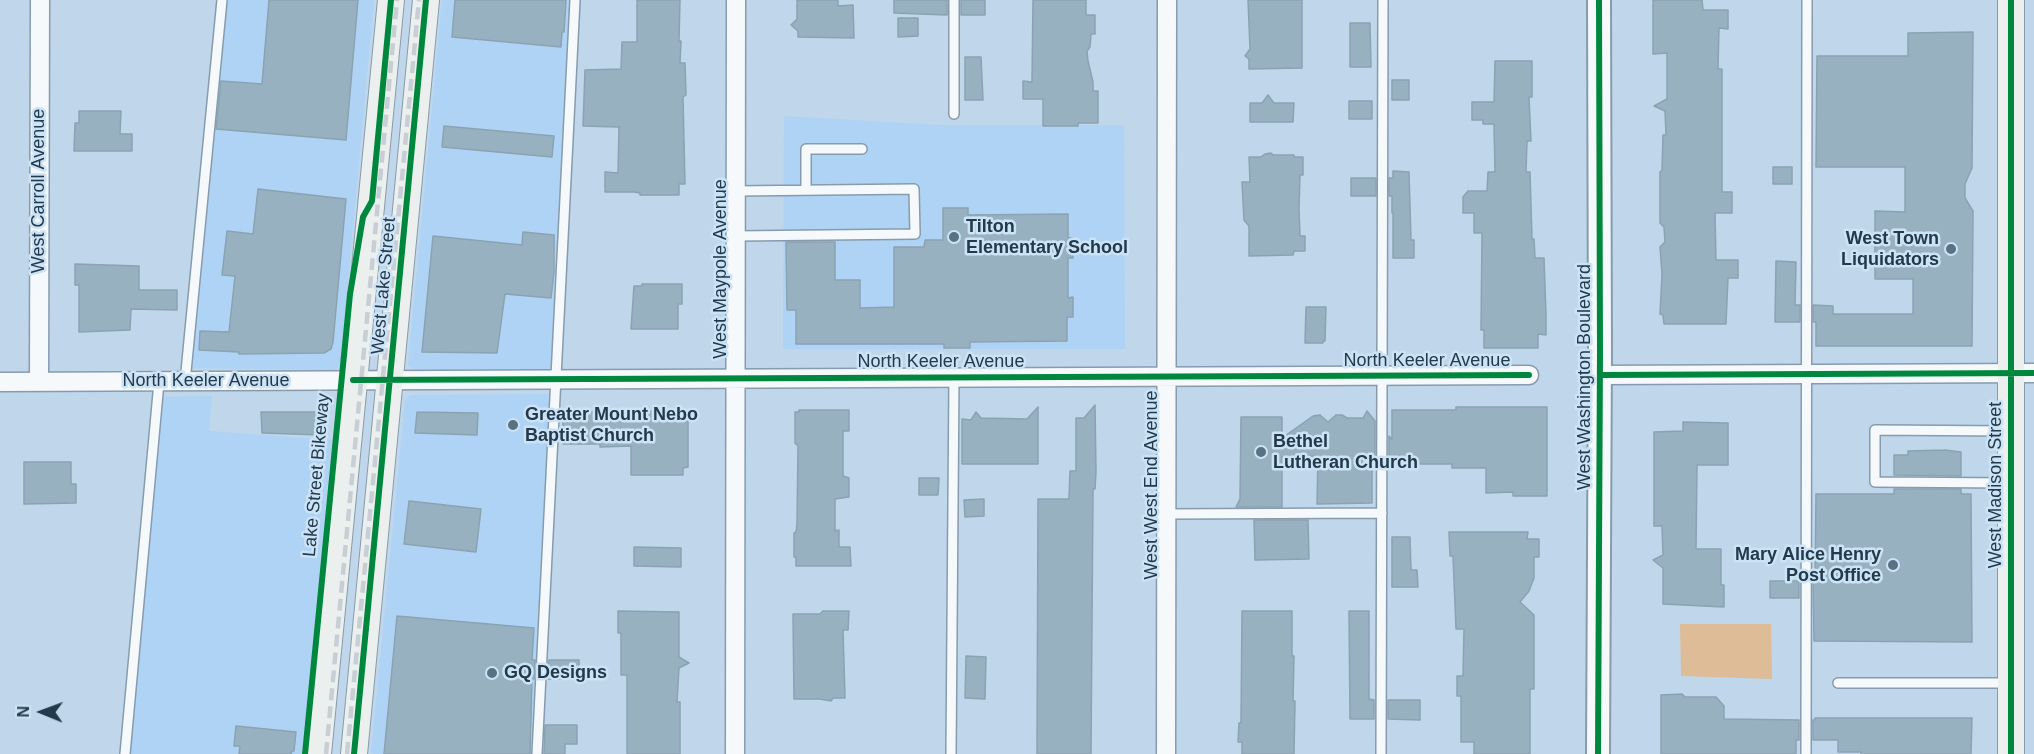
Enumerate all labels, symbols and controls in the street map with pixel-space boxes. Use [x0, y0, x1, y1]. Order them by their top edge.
street label: West Carroll Avenue [28, 109, 50, 273]
street label: West Maypole Avenue [710, 179, 732, 359]
street label: West Lake Street [367, 216, 401, 356]
place label: Tilton Elementary School [966, 216, 1128, 258]
place label: West Town Liquidators [1841, 228, 1939, 270]
marker: Tilton Elementary School [947, 230, 961, 244]
marker: West Town Liquidators [1944, 242, 1958, 256]
street label: West Washington Boulevard [1574, 264, 1596, 490]
street label: North Keeler Avenue [1344, 350, 1510, 372]
street label: North Keeler Avenue [858, 351, 1024, 373]
street label: North Keeler Avenue [123, 370, 289, 392]
street label: West West End Avenue [1141, 390, 1163, 580]
street label: Lake Street Bikeway [299, 392, 335, 558]
street label: West Madison Street [1985, 402, 2007, 568]
place label: Greater Mount Nebo Baptist Church [525, 404, 698, 446]
marker: Greater Mount Nebo Baptist Church [506, 418, 520, 432]
place label: Bethel Lutheran Church [1273, 431, 1418, 474]
marker: Bethel Lutheran Church [1254, 445, 1268, 459]
place label: Mary Alice Henry Post Office [1735, 544, 1881, 586]
marker: Mary Alice Henry Post Office [1886, 558, 1900, 572]
place label: GQ Designs [504, 662, 607, 684]
marker: GQ Designs [485, 666, 499, 680]
north arrow [12, 682, 72, 742]
text: N [15, 706, 32, 718]

